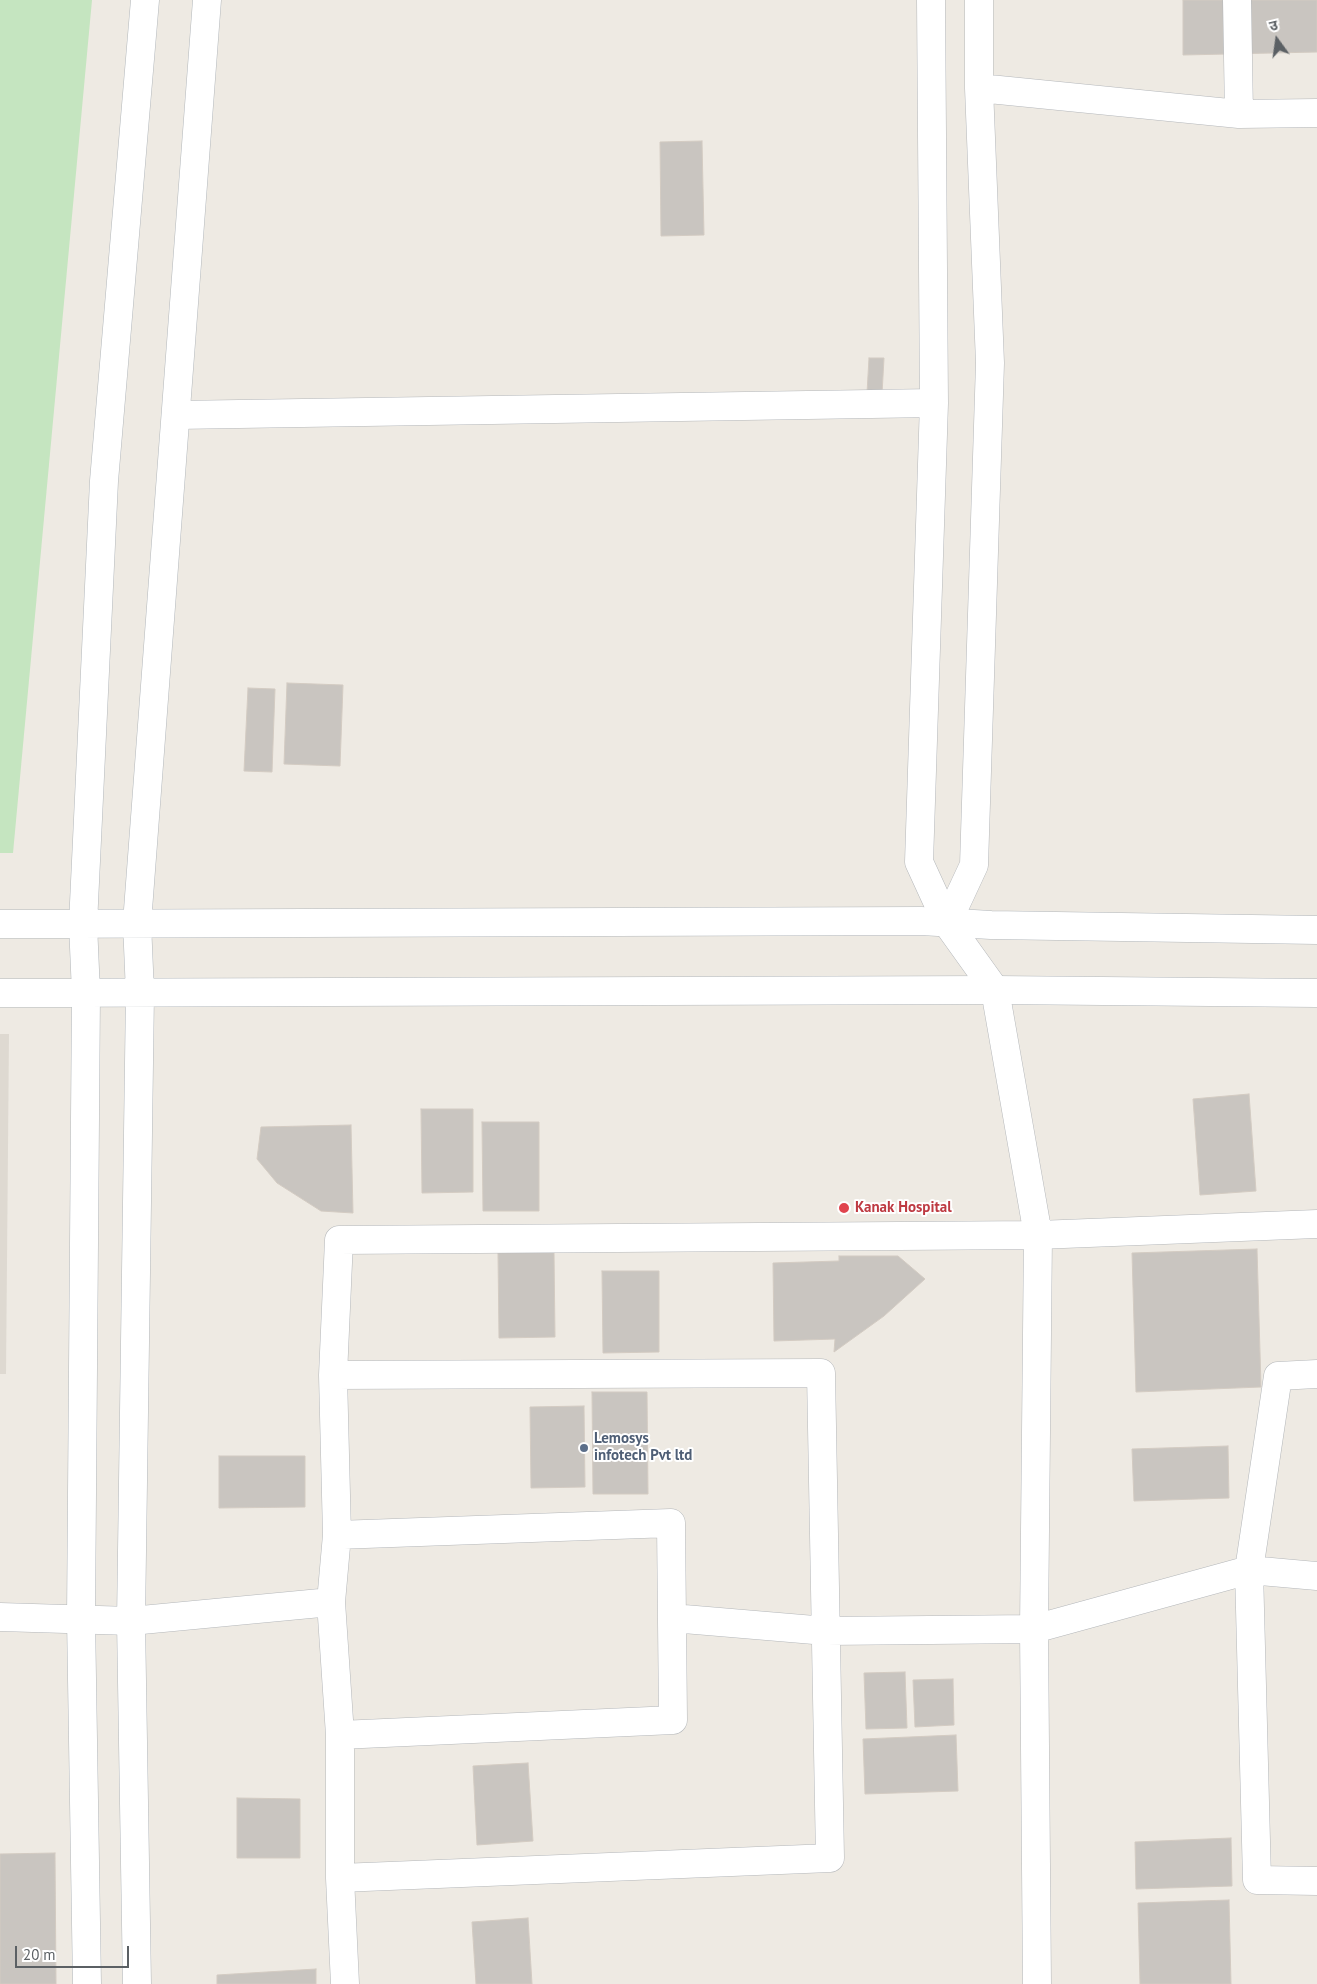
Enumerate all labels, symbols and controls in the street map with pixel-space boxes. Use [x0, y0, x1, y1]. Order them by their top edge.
north arrow [1252, 15, 1302, 65]
text: उ [1267, 16, 1280, 35]
place label: Kanak Hospital [855, 1199, 952, 1217]
marker: Kanak Hospital [837, 1201, 851, 1215]
place label: Lemosys infotech Pvt ltd [594, 1430, 692, 1465]
marker: Lemosys infotech Pvt ltd [578, 1442, 590, 1454]
scale bar [18, 1936, 131, 1968]
text: 20 m [23, 1945, 56, 1964]

